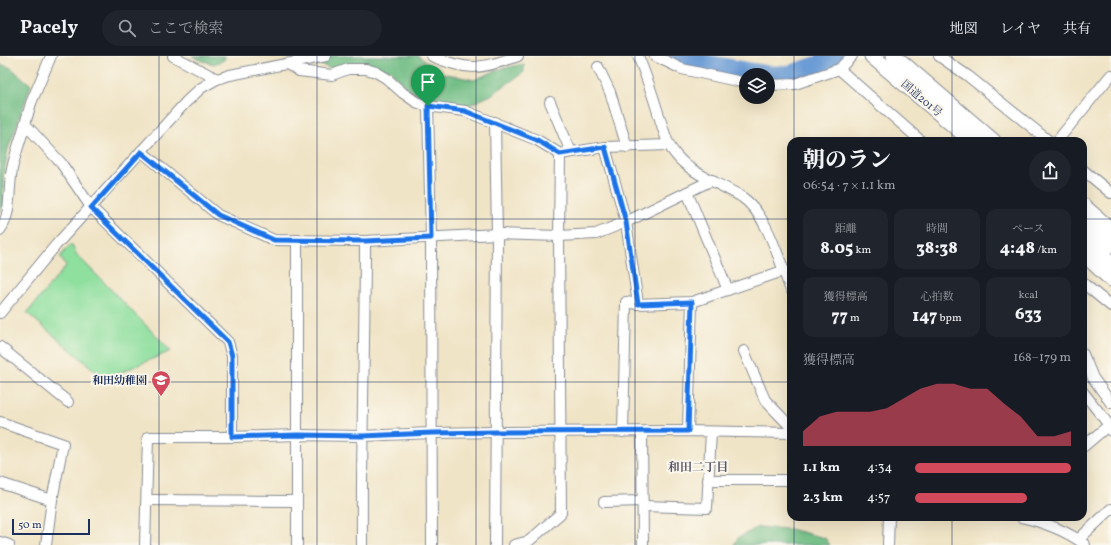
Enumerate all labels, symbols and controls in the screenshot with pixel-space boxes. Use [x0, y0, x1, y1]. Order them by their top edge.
search box [102, 10, 382, 46]
text: Pacely [20, 15, 78, 41]
icon: search [116, 17, 138, 39]
text: ここで検索 [148, 19, 223, 40]
text: 地図 [950, 20, 978, 39]
text: レイヤ [1000, 20, 1041, 39]
text: 共有 [1063, 20, 1091, 39]
pin [411, 65, 445, 106]
map controls [739, 68, 775, 104]
button: layers [739, 68, 775, 104]
icon: arrive [417, 71, 439, 93]
street label: 国道201号 [897, 77, 945, 121]
text: 朝のラン [803, 146, 891, 177]
button: share [1029, 150, 1071, 192]
text: 06:54 · 7 × 1.1 km [803, 177, 895, 195]
text: 距離 [835, 222, 857, 237]
text: 時間 [926, 222, 948, 237]
text: ペース [1012, 222, 1045, 237]
text: 8.05 [820, 237, 853, 260]
text: 38:38 [916, 237, 958, 260]
text: 4:48 [1000, 237, 1035, 260]
text: km [853, 243, 871, 258]
text: /km [1035, 243, 1057, 258]
text: kcal [1019, 288, 1038, 303]
text: 獲得標高 [824, 290, 868, 305]
text: 心拍数 [920, 290, 953, 305]
text: 633 [1015, 303, 1042, 326]
text: 77 [832, 305, 848, 328]
text: 147 [912, 305, 937, 328]
text: m [848, 311, 860, 326]
text: bpm [937, 311, 962, 326]
text: 168–179 m [1013, 349, 1071, 367]
text: 獲得標高 [803, 352, 855, 370]
school or university icon: 和田幼稚園 [150, 369, 172, 397]
place label: 和田幼稚園 [92, 374, 147, 389]
text: 1.1 km [803, 459, 840, 477]
text: 4:34 [867, 459, 892, 477]
district label: 和田二丁目 [668, 460, 728, 476]
text: 2.3 km [803, 489, 843, 507]
text: 4:57 [867, 489, 890, 507]
scale bar [12, 517, 90, 536]
text: 50 m [18, 518, 42, 533]

